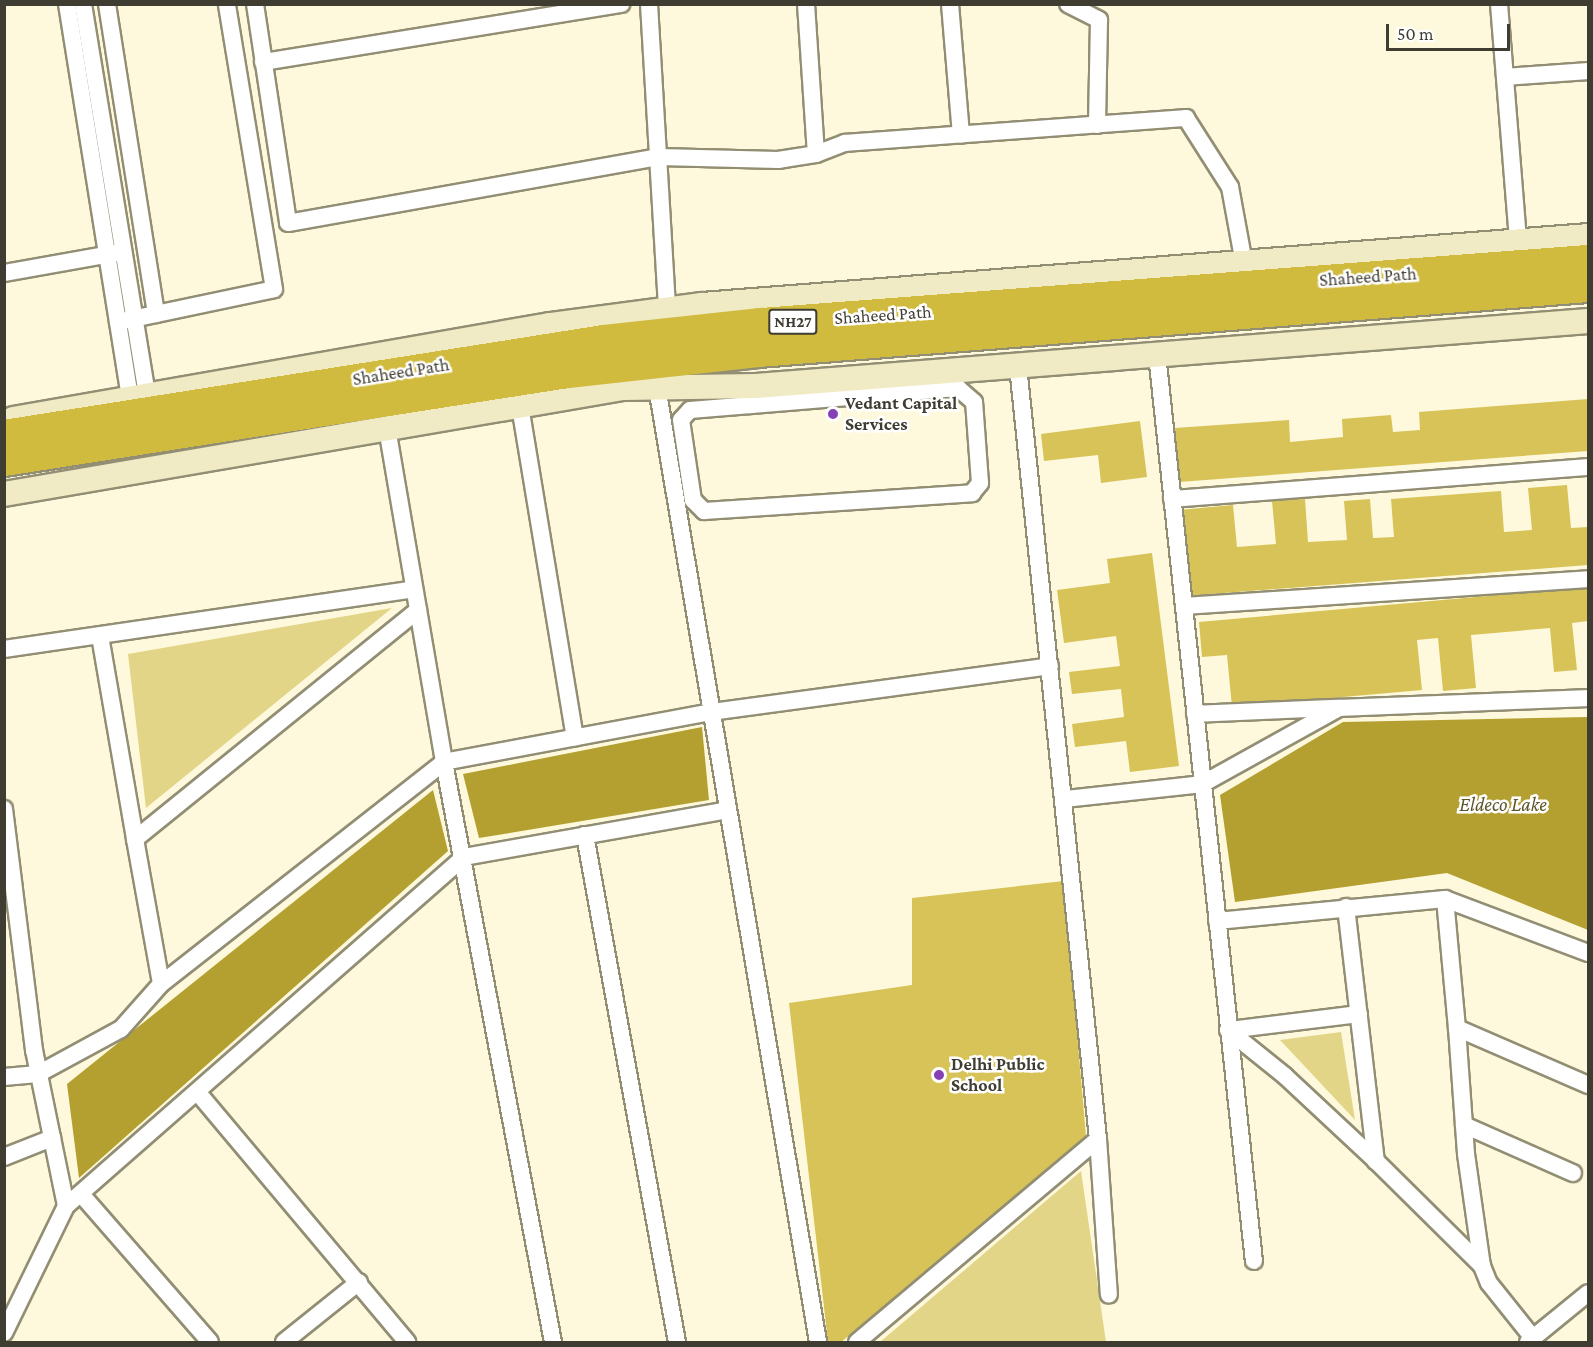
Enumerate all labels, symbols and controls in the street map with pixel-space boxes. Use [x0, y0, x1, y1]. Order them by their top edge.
scale bar [1389, 12, 1514, 50]
text: 50 m [1397, 24, 1434, 44]
street label: Shaheed Path [1319, 263, 1417, 291]
street label: Shaheed Path [834, 301, 932, 329]
road number: NH27 [768, 309, 818, 335]
street label: Shaheed Path [351, 354, 451, 390]
place label: Vedant Capital Services [845, 393, 957, 436]
marker: Vedant Capital Services [826, 407, 840, 421]
water label: Eldeco Lake [1459, 792, 1547, 816]
place label: Delhi Public School [951, 1054, 1045, 1096]
marker: Delhi Public School [932, 1068, 946, 1082]

